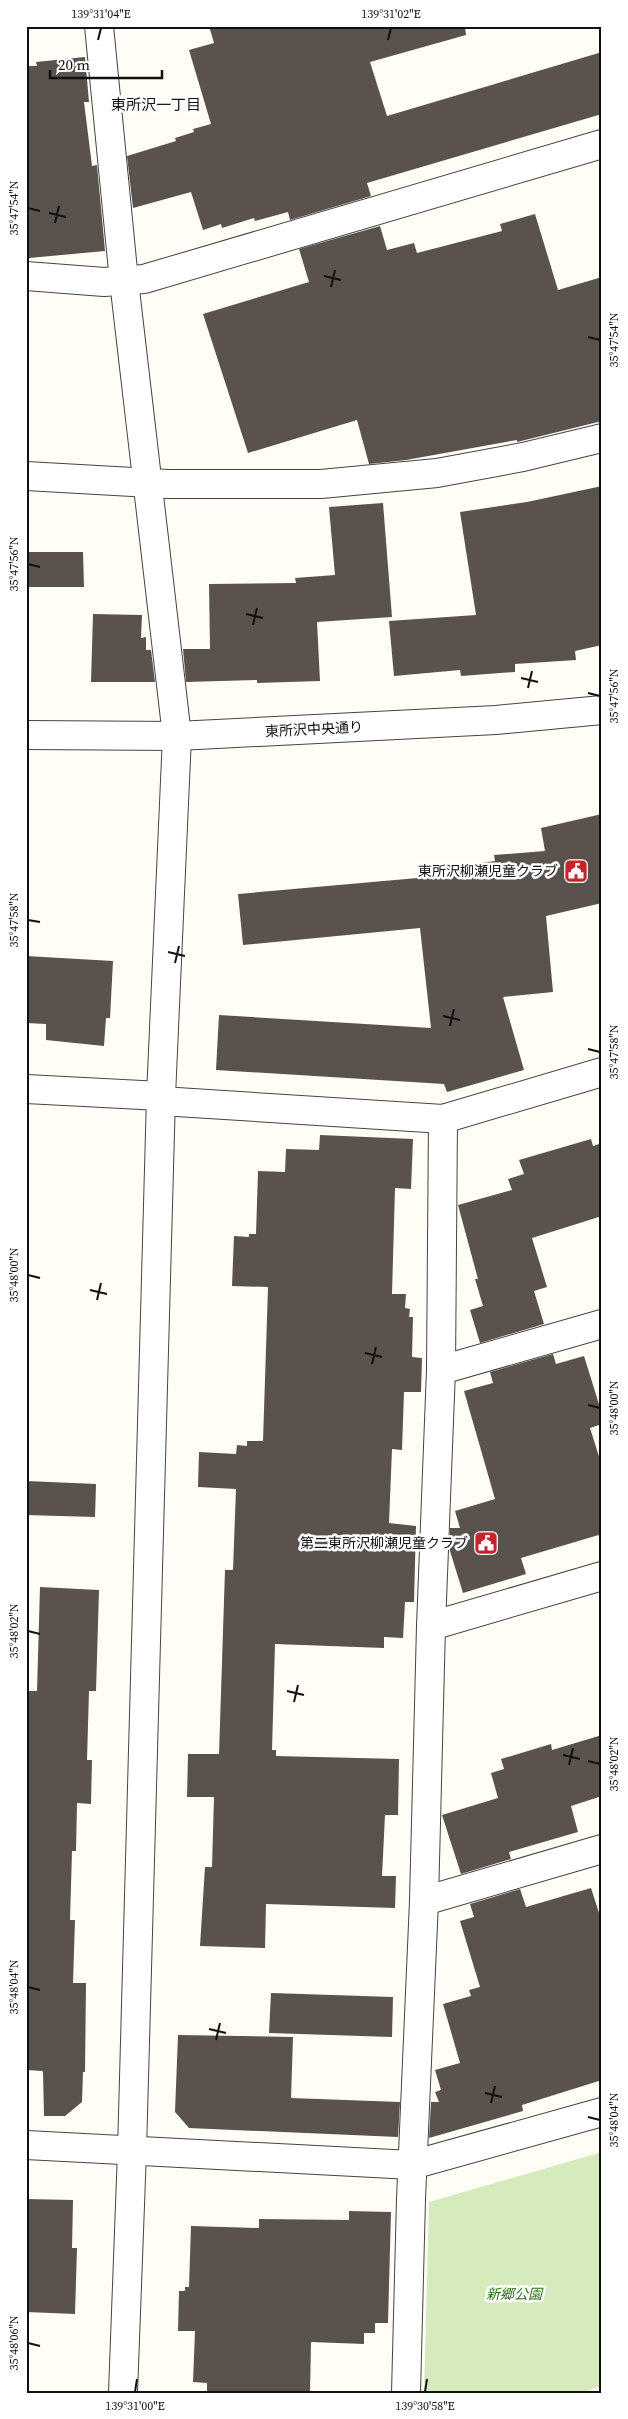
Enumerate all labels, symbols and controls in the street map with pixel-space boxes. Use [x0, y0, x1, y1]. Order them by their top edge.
text: 139°31'04"E [71, 6, 131, 22]
text: 139°31'02"E [361, 6, 421, 22]
scale bar [50, 48, 162, 80]
text: 20 m [58, 54, 90, 75]
district label: 東所沢一丁目 [111, 94, 201, 115]
text: 35°47'54"N [6, 180, 22, 236]
text: 35°47'54"N [606, 312, 622, 368]
text: 35°47'56"N [6, 536, 22, 592]
text: 35°47'56"N [606, 668, 622, 724]
street label: 東所沢中央通り [265, 716, 363, 742]
public building icon: 東所沢柳瀬児童クラブ [563, 858, 589, 884]
place label: 東所沢柳瀬児童クラブ [418, 861, 558, 881]
text: 35°47'58"N [6, 892, 22, 948]
text: 35°47'58"N [606, 1024, 622, 1080]
text: 35°48'00"N [6, 1247, 22, 1303]
text: 35°48'00"N [606, 1380, 622, 1436]
public building icon: 第二東所沢柳瀬児童クラブ [473, 1530, 499, 1556]
place label: 第二東所沢柳瀬児童クラブ [300, 1533, 468, 1553]
text: 35°48'02"N [6, 1603, 22, 1659]
text: 35°48'02"N [606, 1736, 622, 1792]
text: 35°48'04"N [6, 1959, 22, 2015]
text: 35°48'04"N [606, 2092, 622, 2148]
park label: 新郷公園 [486, 2284, 544, 2304]
text: 35°48'06"N [6, 2315, 22, 2371]
text: 139°31'00"E [105, 2398, 165, 2414]
text: 139°30'58"E [395, 2398, 455, 2414]

